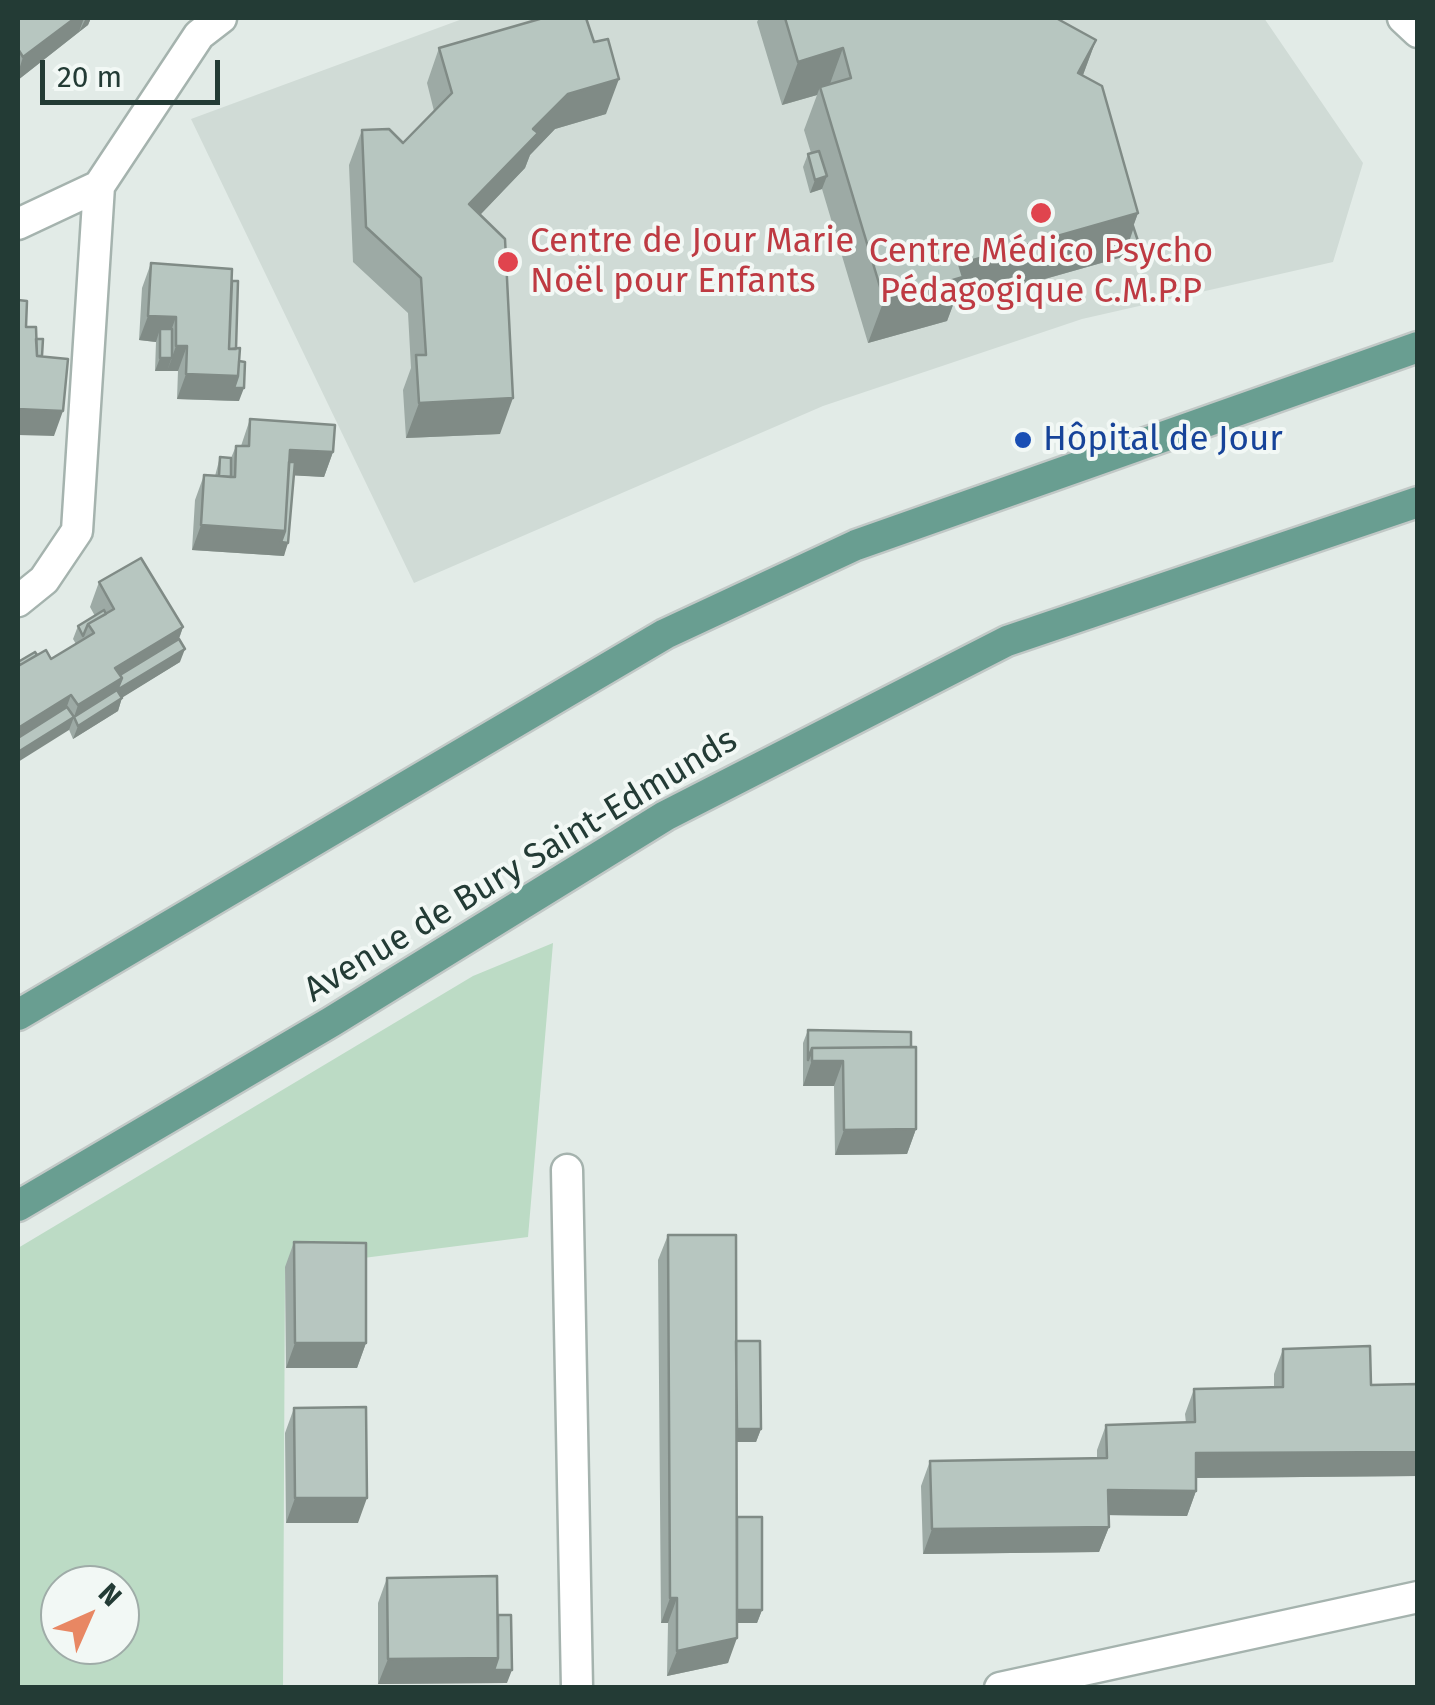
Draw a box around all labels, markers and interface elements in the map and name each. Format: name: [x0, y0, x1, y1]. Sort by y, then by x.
scale bar: [45, 40, 225, 102]
text: 20 m: [57, 59, 122, 95]
marker: Centre Médico Psycho Pédagogique C.M.P.P: [1028, 200, 1054, 226]
place label: Centre de Jour Marie Noël pour Enfants: [530, 221, 854, 303]
place label: Centre Médico Psycho Pédagogique C.M.P.P: [869, 231, 1213, 313]
marker: Centre de Jour Marie Noël pour Enfants: [495, 249, 521, 275]
place label: Hôpital de Jour: [1043, 419, 1283, 461]
marker: Hôpital de Jour: [1012, 429, 1034, 451]
street label: Avenue de Bury Saint-Edmunds: [297, 720, 745, 1012]
north arrow: [40, 1565, 140, 1665]
text: N: [92, 1577, 128, 1613]

